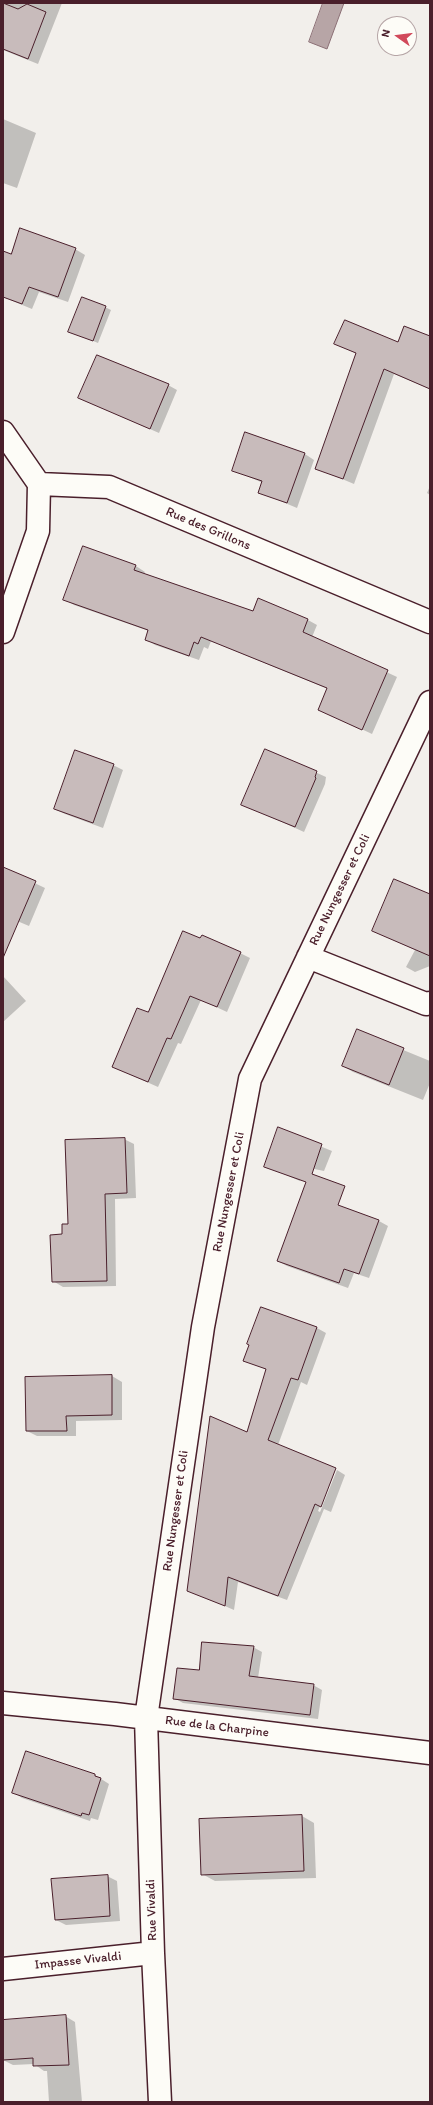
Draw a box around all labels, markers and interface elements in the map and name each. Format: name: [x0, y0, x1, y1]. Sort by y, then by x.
north arrow: [377, 16, 417, 56]
text: N: [379, 28, 393, 38]
street label: Rue des Grillons: [163, 504, 253, 554]
street label: Rue Nungesser et Coli: [306, 832, 374, 948]
street label: Rue Nungesser et Coli: [210, 1131, 248, 1253]
street label: Rue Nungesser et Coli: [160, 1450, 192, 1572]
street label: Rue de la Charpine: [164, 1713, 270, 1741]
street label: Rue Vivaldi: [143, 1879, 161, 1941]
street label: Impasse Vivaldi: [34, 1949, 122, 1973]

